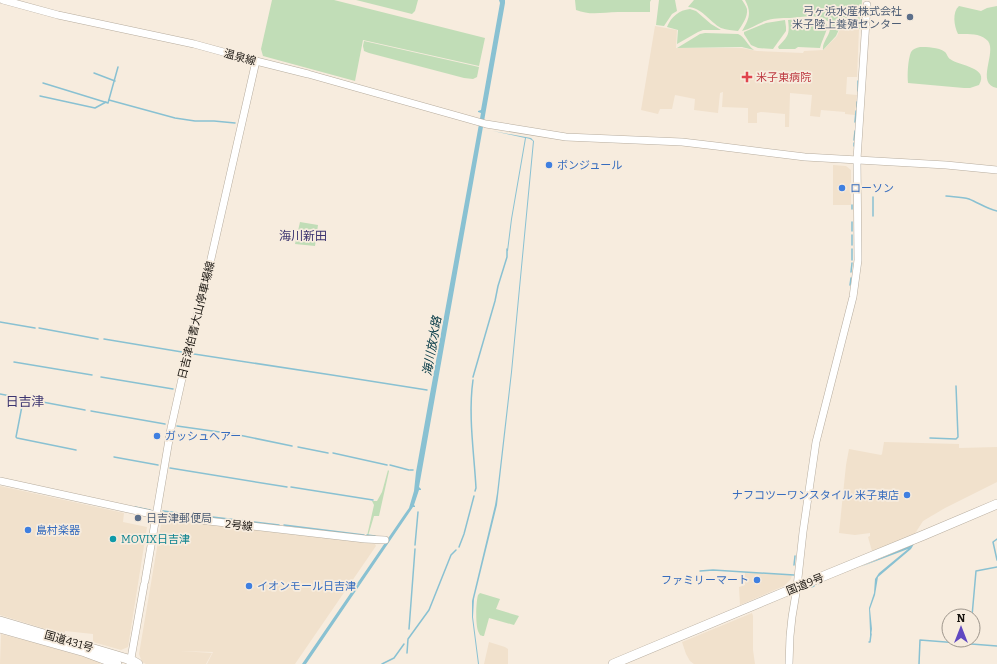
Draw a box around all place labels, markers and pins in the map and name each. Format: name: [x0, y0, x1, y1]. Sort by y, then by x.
place label: 弓ヶ浜水産株式会社 米子陸上養殖センター: [792, 5, 902, 31]
marker: 弓ヶ浜水産株式会社 米子陸上養殖センター: [905, 12, 915, 22]
marker: 米子東病院: [741, 71, 753, 83]
place label: 米子東病院: [756, 71, 811, 84]
place label: ボンジュール: [557, 159, 622, 172]
marker: ボンジュール: [544, 160, 554, 170]
place label: ローソン: [850, 182, 894, 195]
marker: ローソン: [837, 183, 847, 193]
place label: ガッシュヘアー: [165, 430, 241, 443]
marker: ガッシュヘアー: [152, 431, 162, 441]
place label: ナフコツーワンスタイル 米子東店: [732, 489, 899, 502]
marker: ナフコツーワンスタイル 米子東店: [902, 490, 912, 500]
place label: 日吉津郵便局: [146, 512, 212, 525]
marker: 日吉津郵便局: [133, 513, 143, 523]
place label: 島村楽器: [36, 524, 80, 537]
marker: 島村楽器: [23, 525, 33, 535]
place label: MOVIX日吉津: [121, 533, 190, 546]
marker: MOVIX日吉津: [108, 534, 118, 544]
place label: ファミリーマート: [661, 574, 749, 587]
marker: ファミリーマート: [752, 575, 762, 585]
place label: イオンモール日吉津: [257, 580, 356, 593]
marker: イオンモール日吉津: [244, 581, 254, 591]

